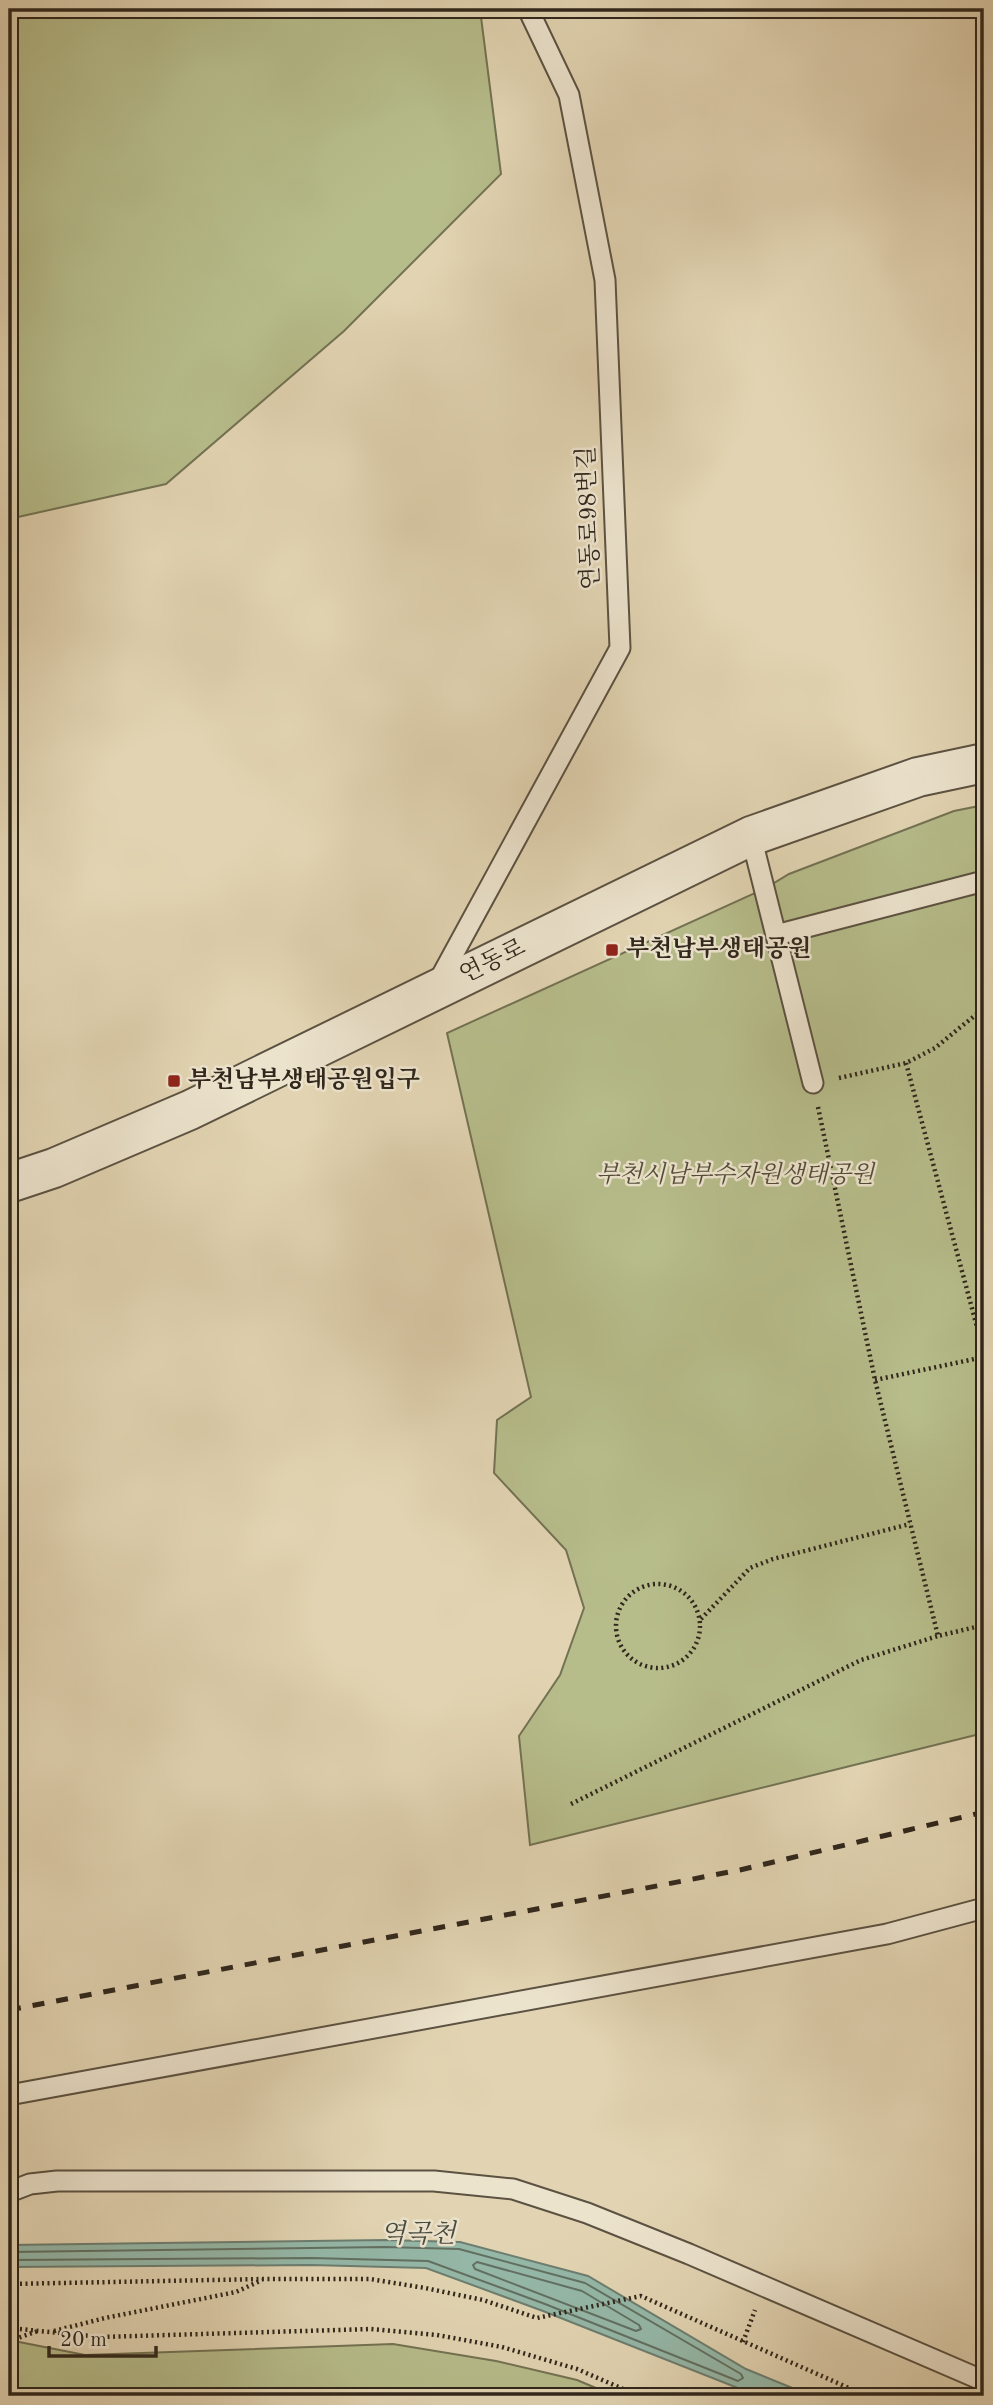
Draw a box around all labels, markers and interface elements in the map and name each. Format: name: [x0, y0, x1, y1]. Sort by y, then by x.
street label: 연동로98번길: [573, 446, 605, 590]
street label: 연동로: [456, 934, 530, 988]
place label: 부천남부생태공원: [626, 935, 811, 962]
marker: 부천남부생태공원: [604, 942, 620, 958]
place label: 부천남부생태공원입구: [188, 1066, 420, 1093]
marker: 부천남부생태공원입구: [166, 1073, 182, 1089]
park label: 부천시남부수자원생태공원: [596, 1161, 876, 1188]
water label: 역곡천: [380, 2219, 458, 2248]
scale bar: [49, 2314, 156, 2358]
text: 20 m: [60, 2330, 107, 2351]

